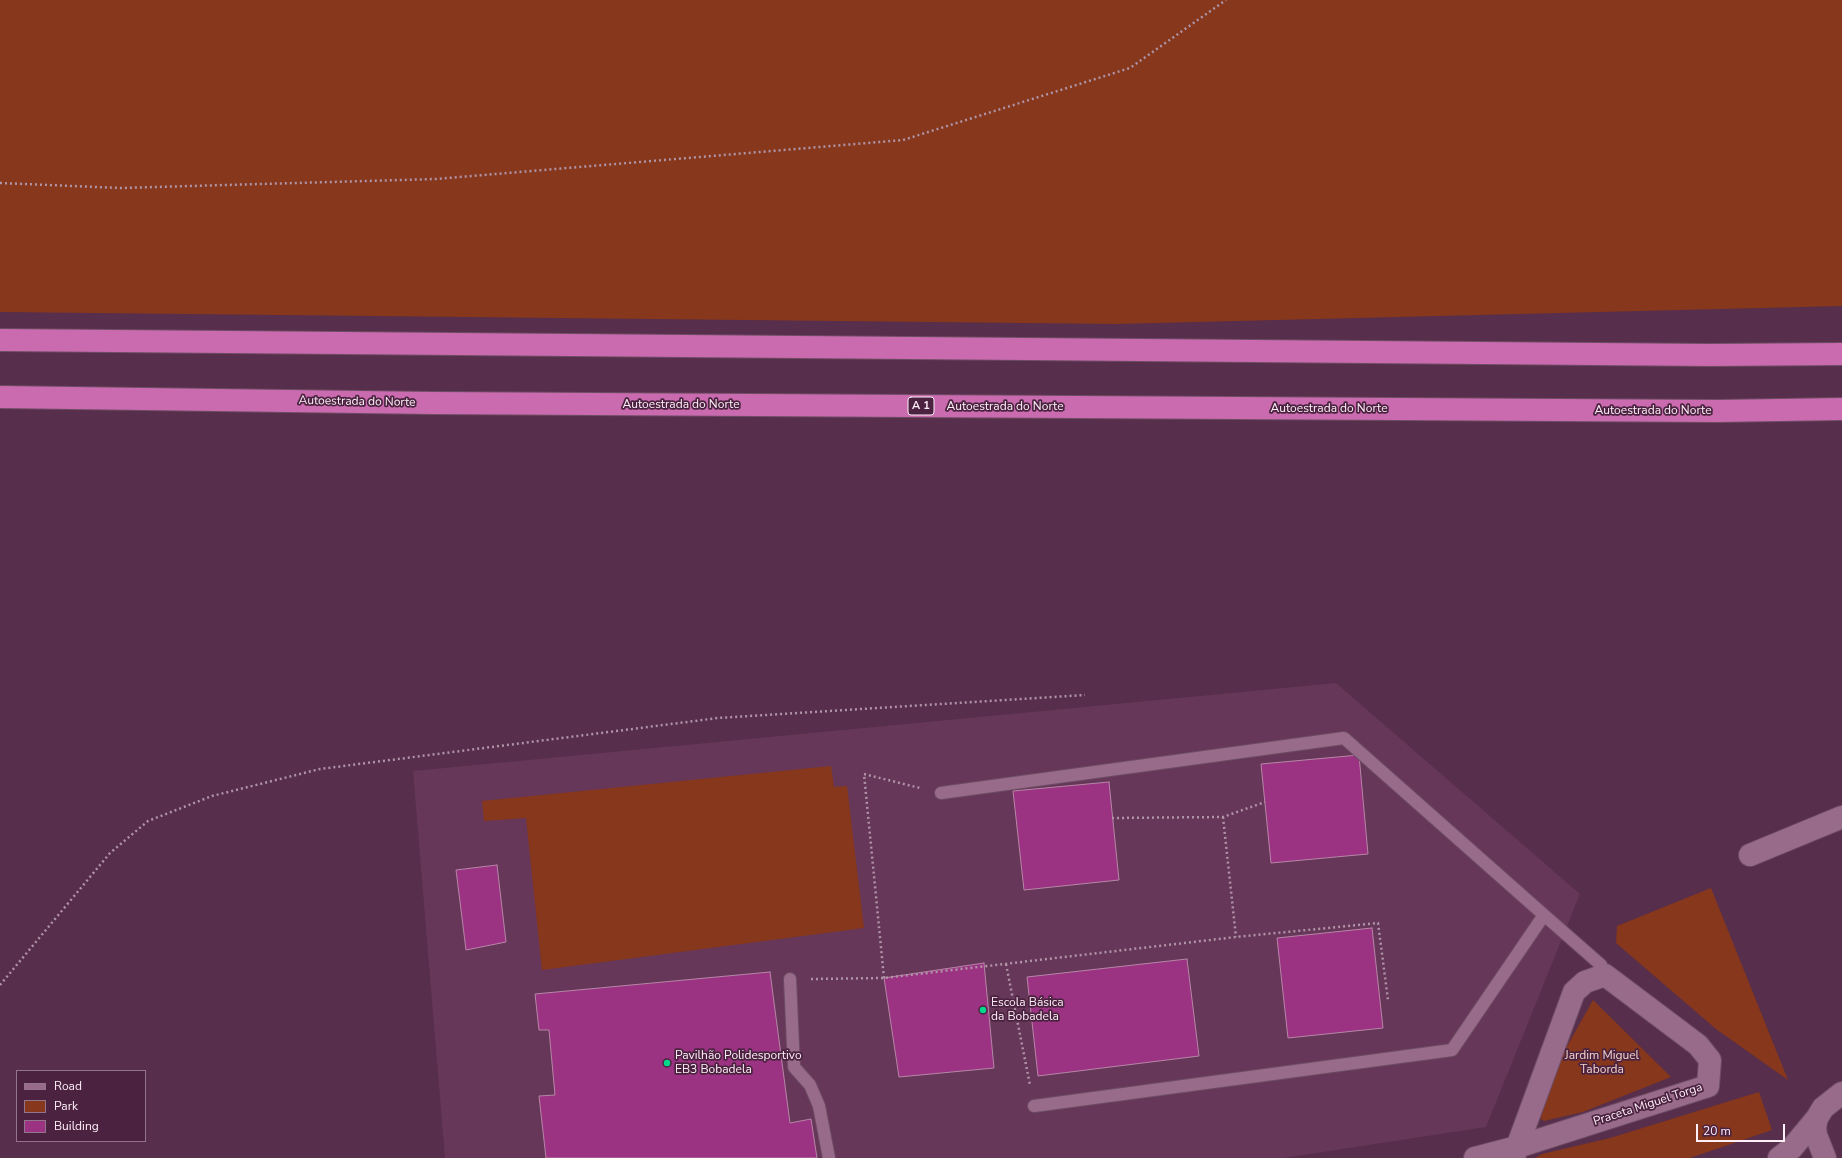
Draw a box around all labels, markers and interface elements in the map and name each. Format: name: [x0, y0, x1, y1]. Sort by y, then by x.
street label: Autoestrada do Norte: [298, 394, 416, 410]
road number: A 1: [908, 397, 934, 415]
street label: Autoestrada do Norte: [622, 398, 740, 412]
street label: Autoestrada do Norte: [946, 400, 1064, 414]
street label: Autoestrada do Norte: [1270, 402, 1388, 416]
street label: Autoestrada do Norte: [1594, 404, 1712, 418]
place label: Escola Básica da Bobadela: [991, 996, 1064, 1024]
marker: Escola Básica da Bobadela: [978, 1005, 988, 1015]
place label: Pavilhão Polidesportivo EB3 Bobadela: [675, 1049, 802, 1077]
park label: Jardim Miguel Taborda: [1565, 1049, 1639, 1077]
marker: Pavilhão Polidesportivo EB3 Bobadela: [662, 1058, 672, 1068]
legend: [16, 1070, 146, 1142]
text: Road: [54, 1078, 82, 1094]
street label: Praceta Miguel Torga: [1592, 1081, 1704, 1129]
text: Park: [54, 1098, 78, 1114]
scale bar: [1698, 1116, 1787, 1142]
text: Building: [54, 1118, 99, 1134]
text: 20 m: [1703, 1123, 1731, 1139]

